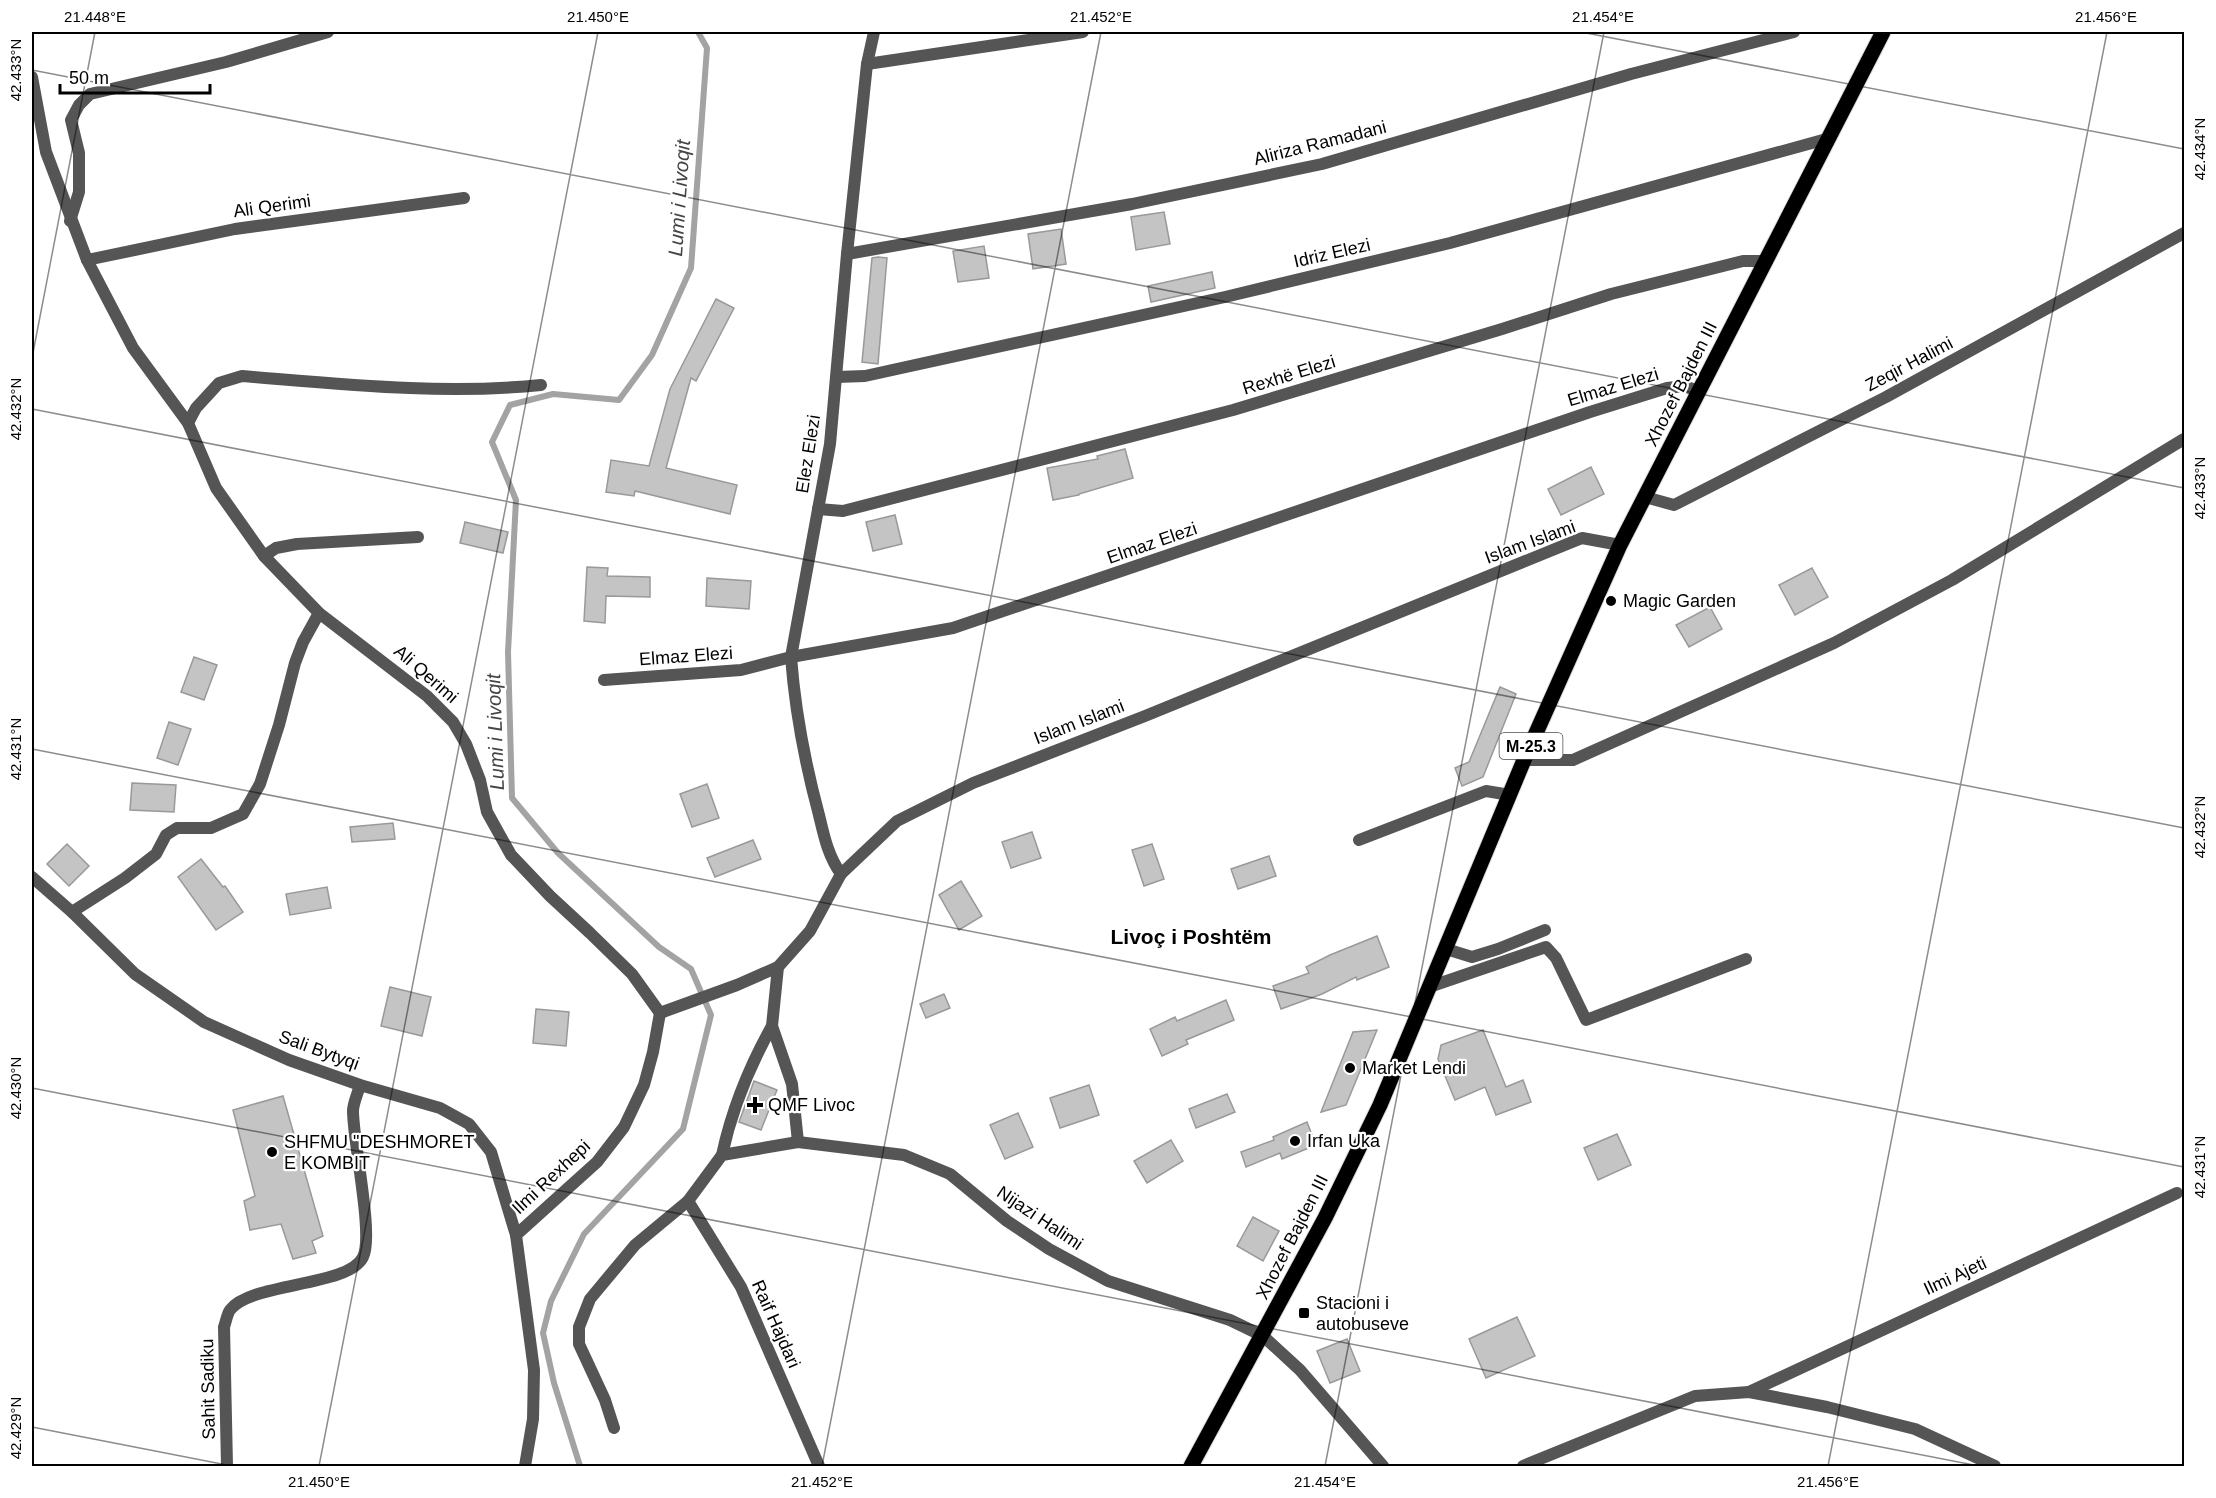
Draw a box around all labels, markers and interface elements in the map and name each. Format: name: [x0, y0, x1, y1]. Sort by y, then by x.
text: 21.448°E: [64, 8, 126, 25]
text: 21.450°E: [567, 8, 629, 25]
text: 21.452°E: [1070, 8, 1132, 25]
text: 21.454°E: [1572, 8, 1634, 25]
text: 21.456°E: [2075, 8, 2137, 25]
text: 42.433°N: [7, 39, 24, 101]
scale bar: [60, 57, 210, 95]
text: 50 m: [69, 68, 109, 88]
street label: Aliriza Ramadani: [1252, 117, 1388, 169]
text: 42.434°N: [2191, 118, 2208, 180]
water label: Lumi i Livoqit: [664, 138, 694, 257]
street label: Ali Qerimi: [232, 191, 312, 221]
street label: Idriz Elezi: [1292, 234, 1372, 272]
street label: Xhozef Bajden III: [1641, 318, 1721, 450]
street label: Zeqir Halimi: [1862, 333, 1956, 395]
street label: Rexhë Elezi: [1240, 351, 1338, 399]
street label: Elmaz Elezi: [1565, 364, 1661, 410]
text: 42.432°N: [7, 378, 24, 440]
street label: Elez Elezi: [792, 413, 824, 495]
text: 42.433°N: [2191, 457, 2208, 519]
street label: Islam Islami: [1482, 516, 1578, 568]
street label: Elmaz Elezi: [1104, 518, 1200, 568]
place label: Magic Garden: [1623, 591, 1736, 611]
marker: Magic Garden: [1604, 594, 1618, 608]
street label: Ali Qerimi: [390, 641, 462, 707]
street label: Elmaz Elezi: [638, 643, 734, 669]
water label: Lumi i Livoqit: [482, 672, 508, 791]
street label: Islam Islami: [1031, 696, 1127, 748]
text: 42.431°N: [7, 718, 24, 780]
road number: M-25.3: [1500, 733, 1562, 759]
text: 42.432°N: [2191, 796, 2208, 858]
district label: Livoç i Poshtëm: [1110, 925, 1272, 948]
street label: Sali Bytyqi: [276, 1026, 362, 1074]
text: 42.430°N: [7, 1057, 24, 1119]
place label: Market Lendi: [1362, 1058, 1466, 1078]
marker: Market Lendi: [1343, 1061, 1357, 1075]
place label: QMF Livoc: [768, 1095, 855, 1115]
marker: QMF Livoc: [746, 1096, 764, 1114]
place label: Irfan Uka: [1307, 1131, 1381, 1151]
place label: SHFMU "DESHMORET E KOMBIT: [284, 1132, 474, 1173]
marker: Irfan Uka: [1288, 1134, 1302, 1148]
street label: Ilmi Rexhepi: [508, 1136, 594, 1218]
text: 42.431°N: [2191, 1136, 2208, 1198]
marker: SHFMU "DESHMORET E KOMBIT: [265, 1145, 279, 1159]
street label: Xhozef Bajden III: [1252, 1171, 1332, 1303]
street label: Nijazi Halimi: [993, 1182, 1087, 1254]
street label: Ilmi Ajeti: [1920, 1253, 1990, 1299]
street label: Raif Hajdari: [748, 1277, 804, 1371]
place label: Stacioni i autobuseve: [1316, 1293, 1409, 1334]
marker: Stacioni i autobuseve: [1297, 1306, 1311, 1320]
street label: Sahit Sadiku: [197, 1338, 219, 1440]
text: 42.429°N: [7, 1397, 24, 1459]
text: 21.450°E: [288, 1473, 350, 1490]
text: 21.452°E: [791, 1473, 853, 1490]
text: 21.454°E: [1294, 1473, 1356, 1490]
text: 21.456°E: [1797, 1473, 1859, 1490]

